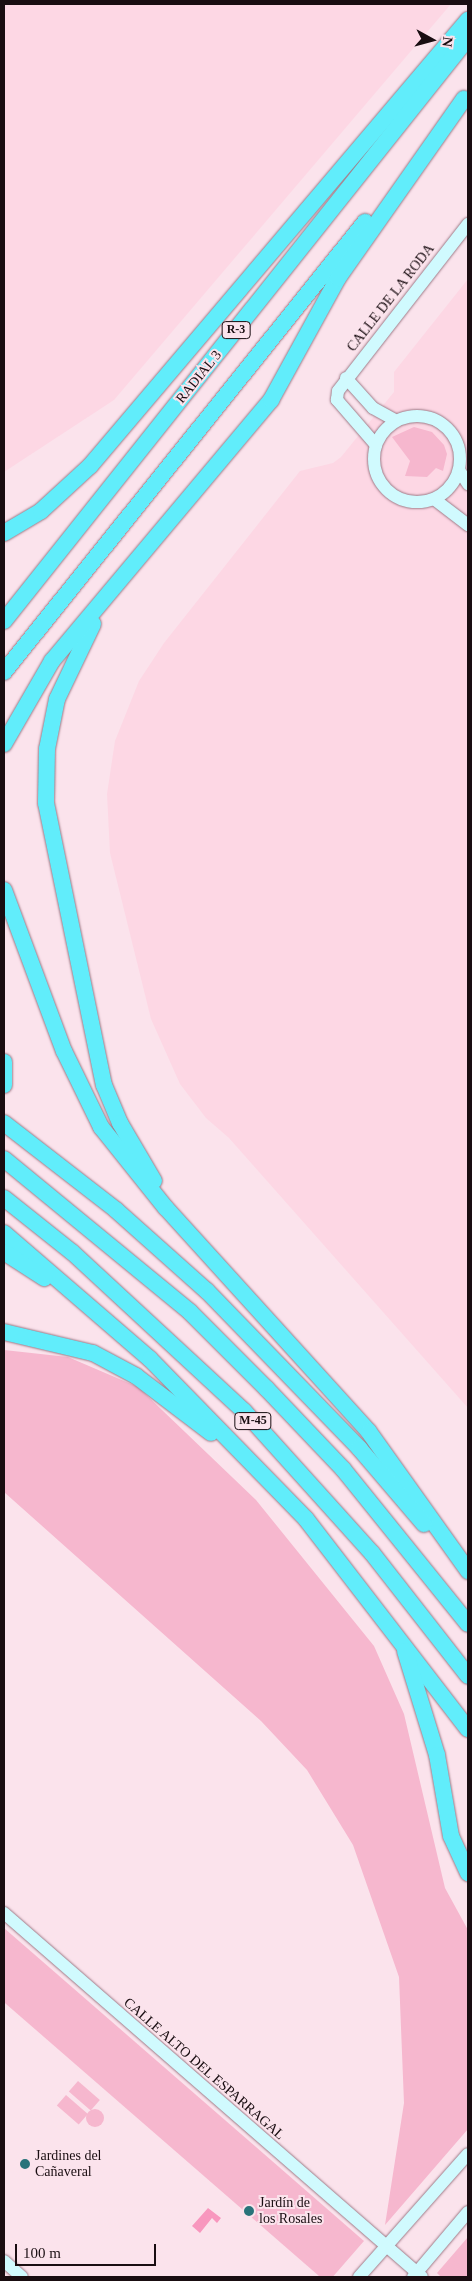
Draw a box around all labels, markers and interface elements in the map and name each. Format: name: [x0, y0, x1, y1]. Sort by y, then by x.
north arrow: [407, 15, 457, 65]
text: N: [439, 36, 455, 48]
street label: CALLE DE LA RODA: [344, 241, 438, 355]
road number: R-3: [221, 320, 251, 340]
street label: RADIAL 3: [173, 347, 225, 407]
road number: M-45: [234, 1412, 272, 1430]
street label: CALLE ALTO DEL ESPARRAGAL: [120, 1994, 288, 2144]
place label: Jardines del Cañaveral: [35, 2148, 101, 2180]
marker: Jardines del Cañaveral: [19, 2158, 31, 2170]
place label: Jardín de los Rosales: [259, 2195, 322, 2228]
marker: Jardín de los Rosales: [243, 2205, 255, 2217]
scale bar: [18, 2234, 159, 2266]
text: 100 m: [23, 2245, 61, 2261]

